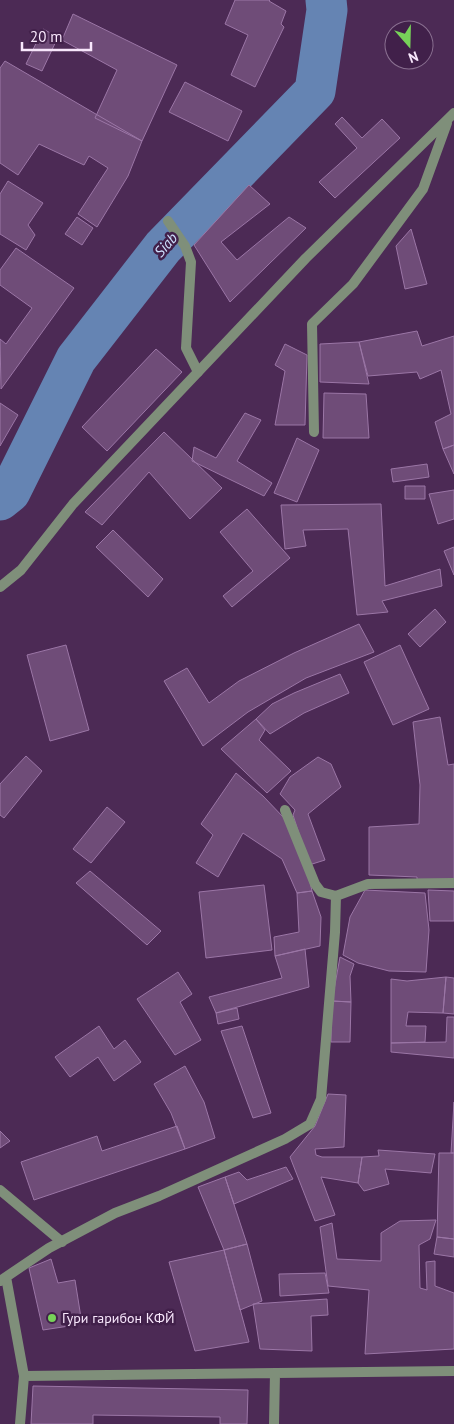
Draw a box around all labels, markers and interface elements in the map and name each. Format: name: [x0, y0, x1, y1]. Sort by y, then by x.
scale bar: [22, 20, 91, 52]
north arrow: [384, 20, 434, 70]
text: 20 m: [30, 27, 63, 46]
text: N: [406, 47, 421, 67]
water label: Siab: [150, 228, 182, 261]
place label: Гури гарибон КФЙ: [62, 1309, 174, 1327]
marker: Гури гарибон КФЙ: [46, 1312, 58, 1324]

